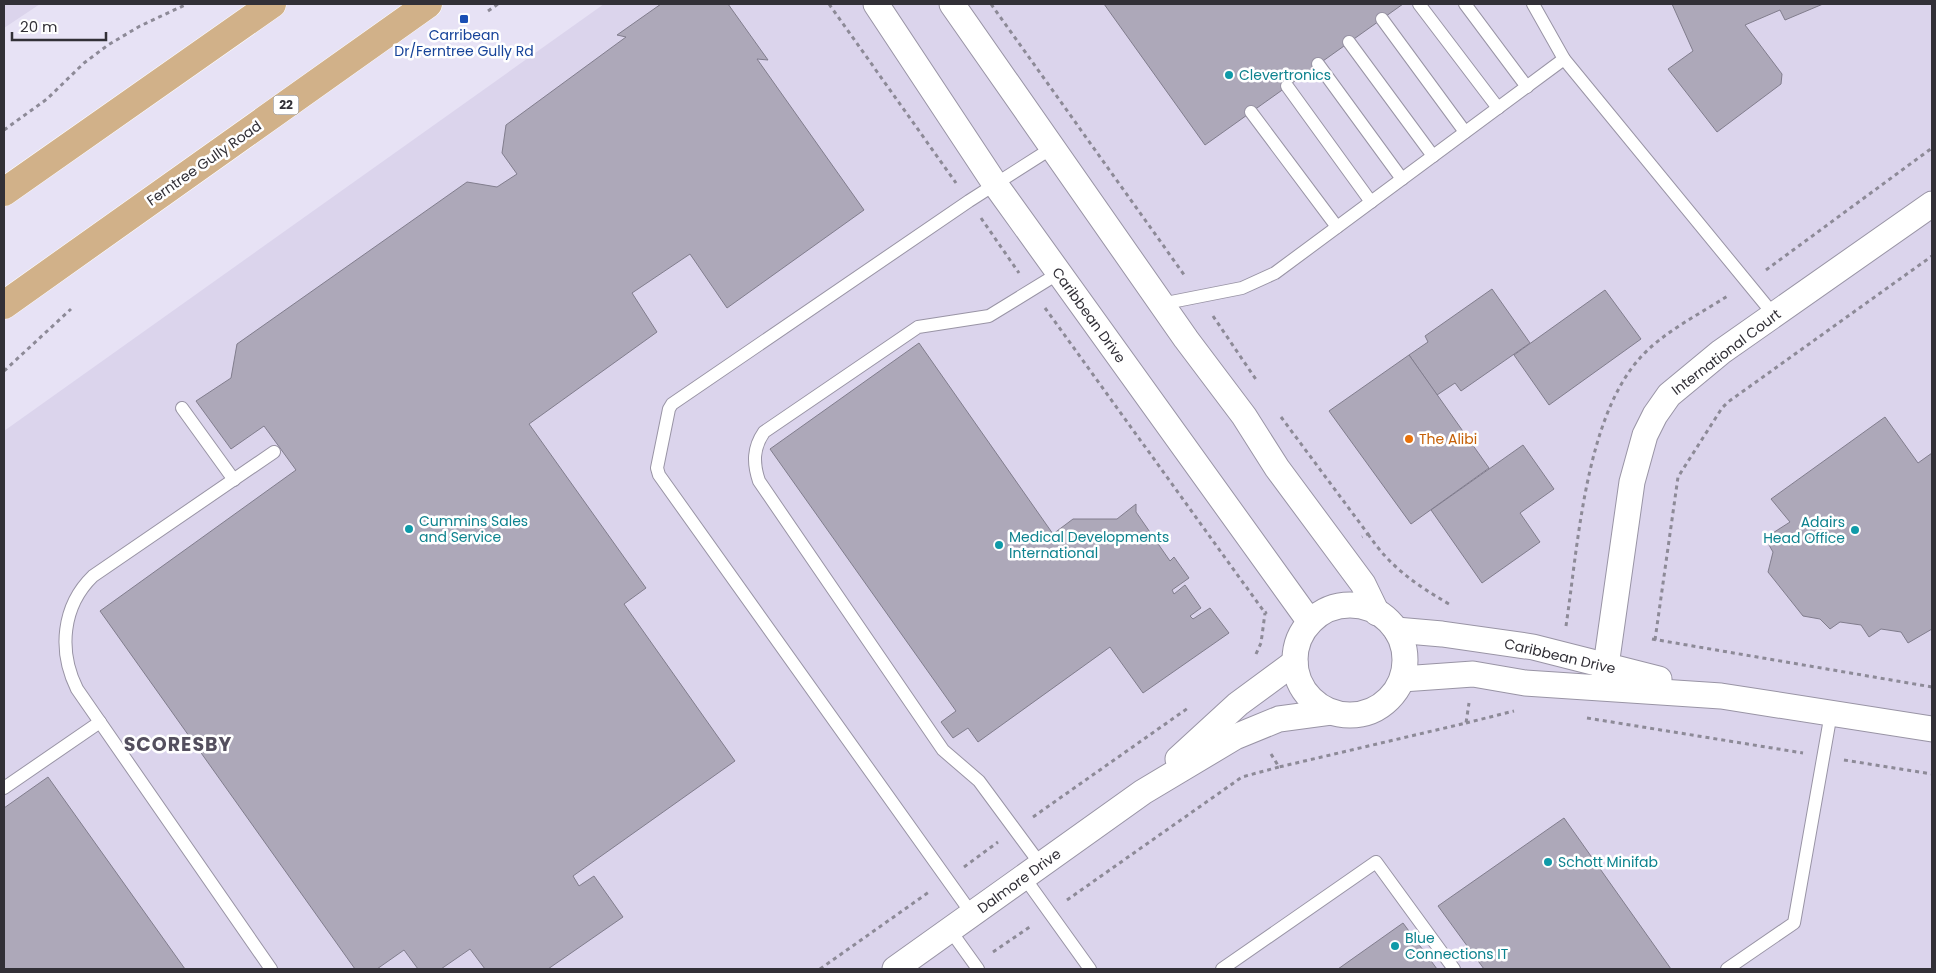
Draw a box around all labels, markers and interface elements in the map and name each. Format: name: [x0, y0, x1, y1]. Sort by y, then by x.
scale bar: [12, 10, 106, 42]
marker: Carribean Dr/Ferntree Gully Rd: [458, 13, 470, 25]
text: 20 m: [20, 16, 58, 37]
place label: Carribean Dr/Ferntree Gully Rd: [394, 25, 534, 61]
place label: Clevertronics: [1239, 65, 1331, 85]
marker: Clevertronics: [1223, 69, 1235, 81]
road number: 22: [274, 96, 298, 114]
street label: Ferntree Gully Road: [143, 116, 265, 210]
street label: Caribbean Drive: [1047, 263, 1131, 367]
street label: International Court: [1667, 304, 1785, 400]
place label: The Alibi: [1419, 429, 1477, 449]
marker: The Alibi: [1403, 433, 1415, 445]
place label: Cummins Sales and Service: [419, 511, 528, 547]
place label: Adairs Head Office: [1763, 512, 1845, 548]
marker: Cummins Sales and Service: [403, 523, 415, 535]
marker: Adairs Head Office: [1849, 524, 1861, 536]
place label: Medical Developments International: [1009, 527, 1169, 563]
marker: Medical Developments International: [993, 539, 1005, 551]
street label: Caribbean Drive: [1502, 633, 1618, 679]
district label: SCORESBY: [124, 731, 232, 758]
street label: Dalmore Drive: [973, 844, 1065, 918]
place label: Schott Minifab: [1558, 852, 1658, 872]
marker: Schott Minifab: [1542, 856, 1554, 868]
place label: Blue Connections IT: [1405, 928, 1509, 964]
marker: Blue Connections IT: [1389, 940, 1401, 952]

